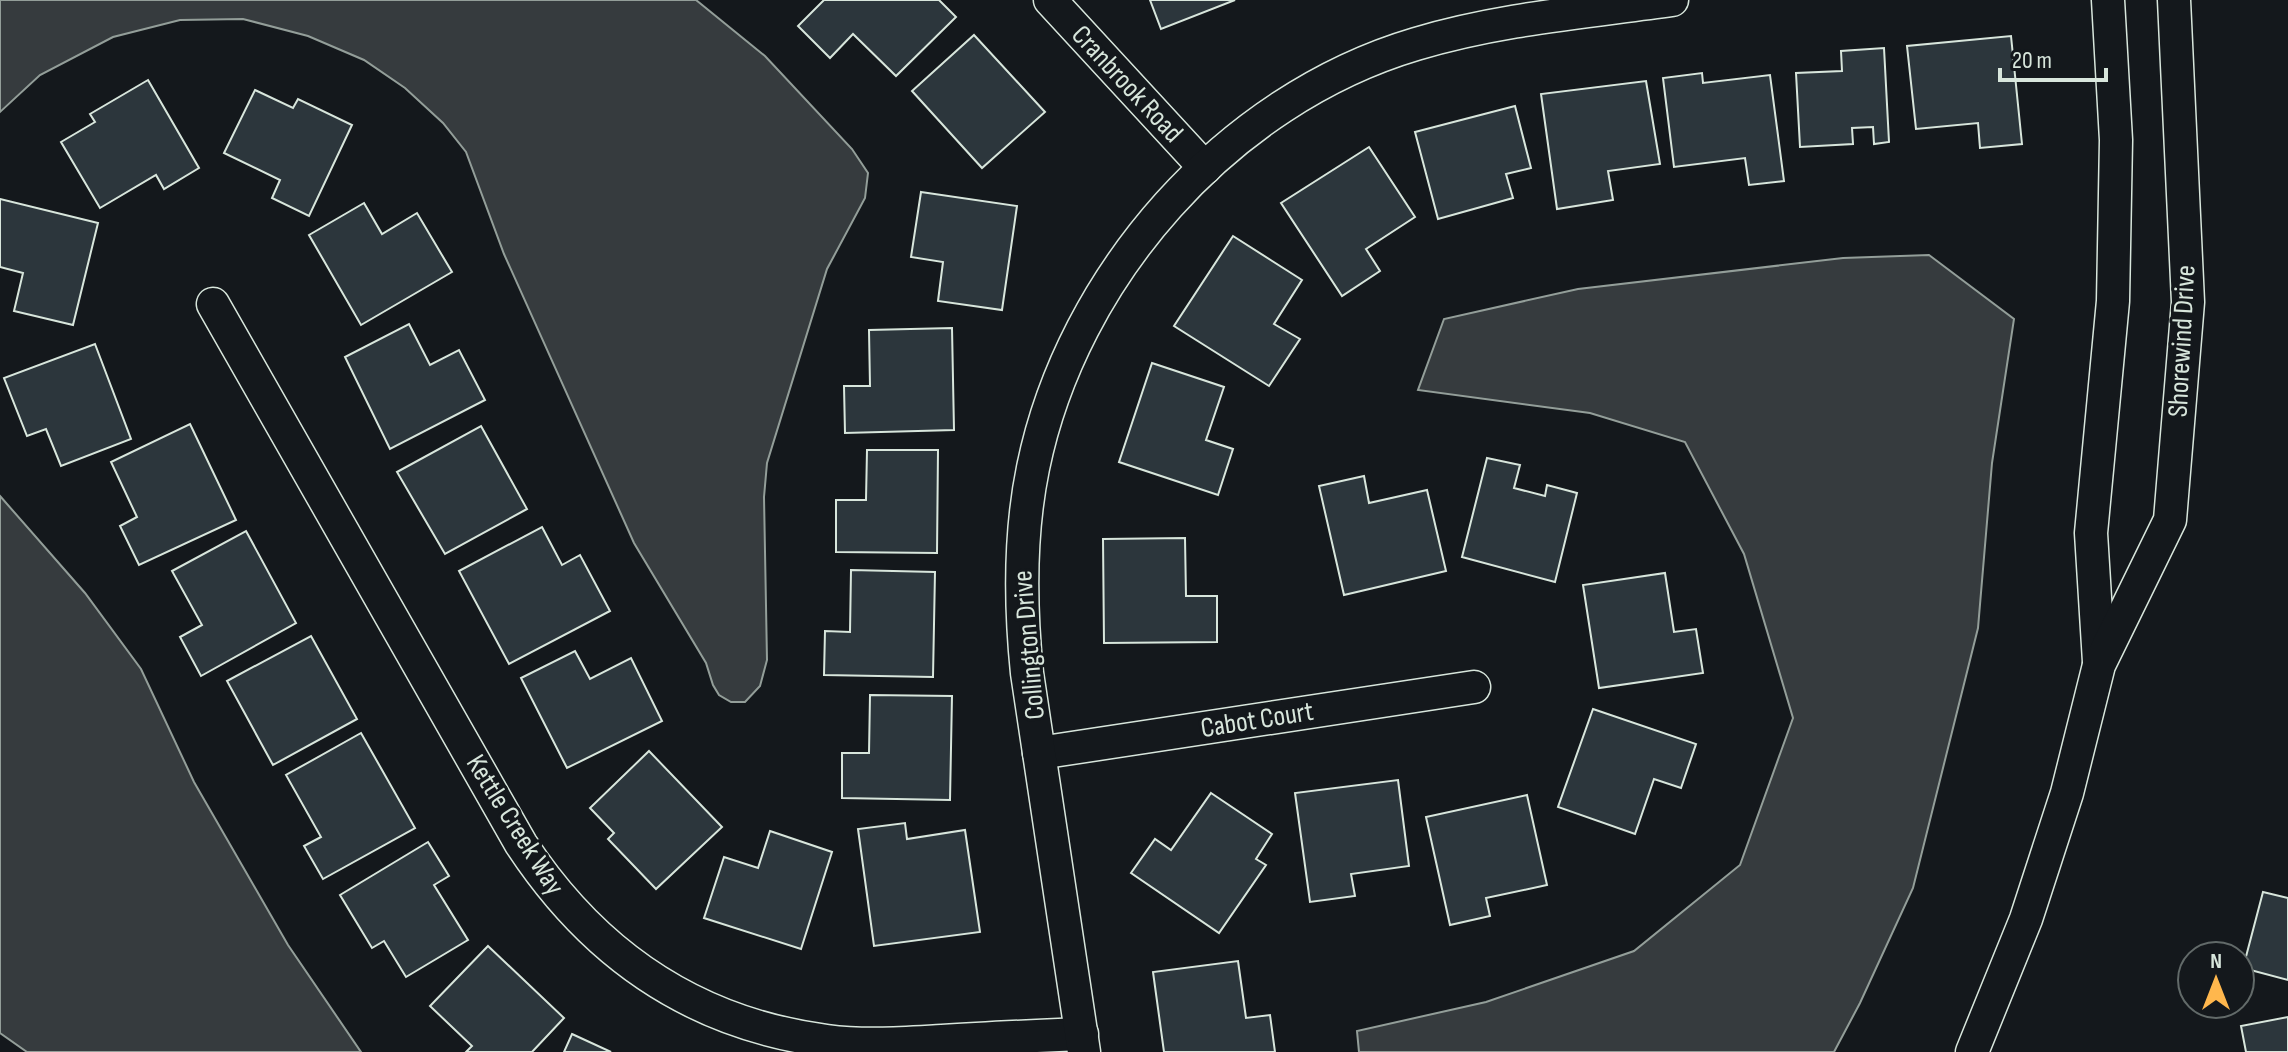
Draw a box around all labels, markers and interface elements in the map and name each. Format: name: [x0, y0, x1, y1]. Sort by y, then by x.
street label: Cranbrook Road: [1064, 19, 1190, 149]
scale bar: [2000, 32, 2106, 82]
text: 20 m: [2012, 46, 2052, 75]
street label: Shorewind Drive: [2162, 264, 2202, 418]
street label: Collington Drive: [1006, 569, 1052, 721]
street label: Cabot Court: [1198, 695, 1316, 745]
street label: Kettle Creek Way: [459, 749, 571, 901]
north arrow: [2176, 940, 2256, 1020]
text: N: [2210, 948, 2222, 975]

